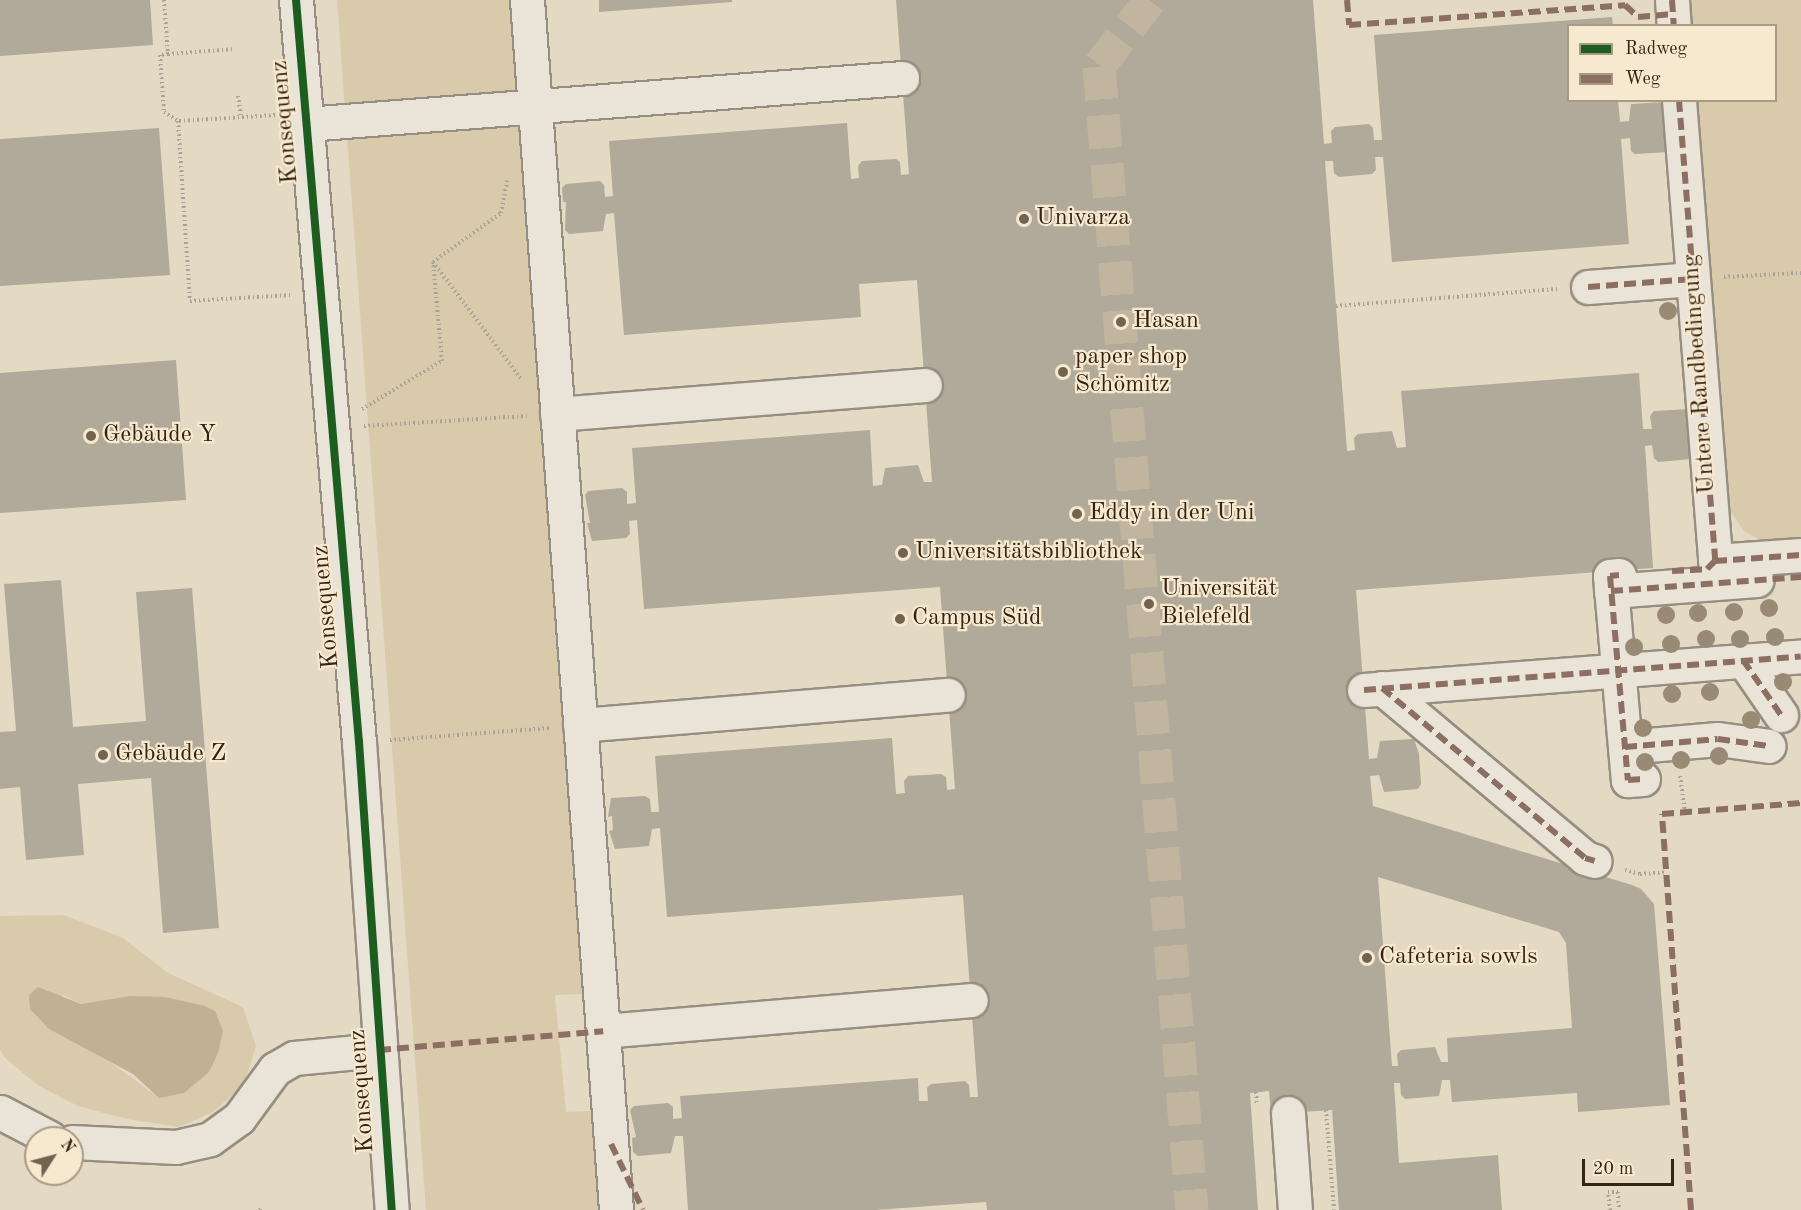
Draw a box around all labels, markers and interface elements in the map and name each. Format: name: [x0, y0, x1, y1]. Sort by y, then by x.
legend: [1567, 24, 1777, 102]
text: Radweg: [1625, 40, 1687, 58]
street label: Konsequenz: [266, 59, 306, 185]
text: Weg: [1625, 70, 1661, 88]
place label: Univarza: [1036, 205, 1130, 233]
marker: Univarza: [1017, 212, 1031, 226]
street label: Untere Randbedingung: [1677, 253, 1723, 495]
place label: Hasan: [1133, 308, 1199, 336]
marker: Hasan: [1114, 315, 1128, 329]
place label: paper shop Schömitz: [1075, 344, 1187, 400]
marker: paper shop Schömitz: [1056, 365, 1070, 379]
place label: Gebäude Y: [103, 422, 216, 450]
marker: Gebäude Y: [84, 429, 98, 443]
place label: Eddy in der Uni: [1089, 500, 1255, 528]
marker: Eddy in der Uni: [1070, 507, 1084, 521]
place label: Universitätsbibliothek: [915, 539, 1142, 567]
street label: Konsequenz: [307, 544, 347, 670]
marker: Universitätsbibliothek: [896, 546, 910, 560]
place label: Universität Bielefeld: [1161, 576, 1277, 632]
marker: Universität Bielefeld: [1142, 597, 1156, 611]
place label: Campus Süd: [912, 605, 1042, 633]
marker: Campus Süd: [893, 612, 907, 626]
place label: Gebäude Z: [115, 741, 226, 769]
marker: Gebäude Z: [96, 748, 110, 762]
place label: Cafeteria sowls: [1379, 944, 1538, 972]
marker: Cafeteria sowls: [1360, 951, 1374, 965]
street label: Konsequenz: [344, 1028, 382, 1154]
north arrow: [24, 1126, 84, 1186]
text: N: [57, 1137, 77, 1156]
scale bar: [1585, 1147, 1676, 1185]
text: 20 m: [1593, 1160, 1633, 1178]

